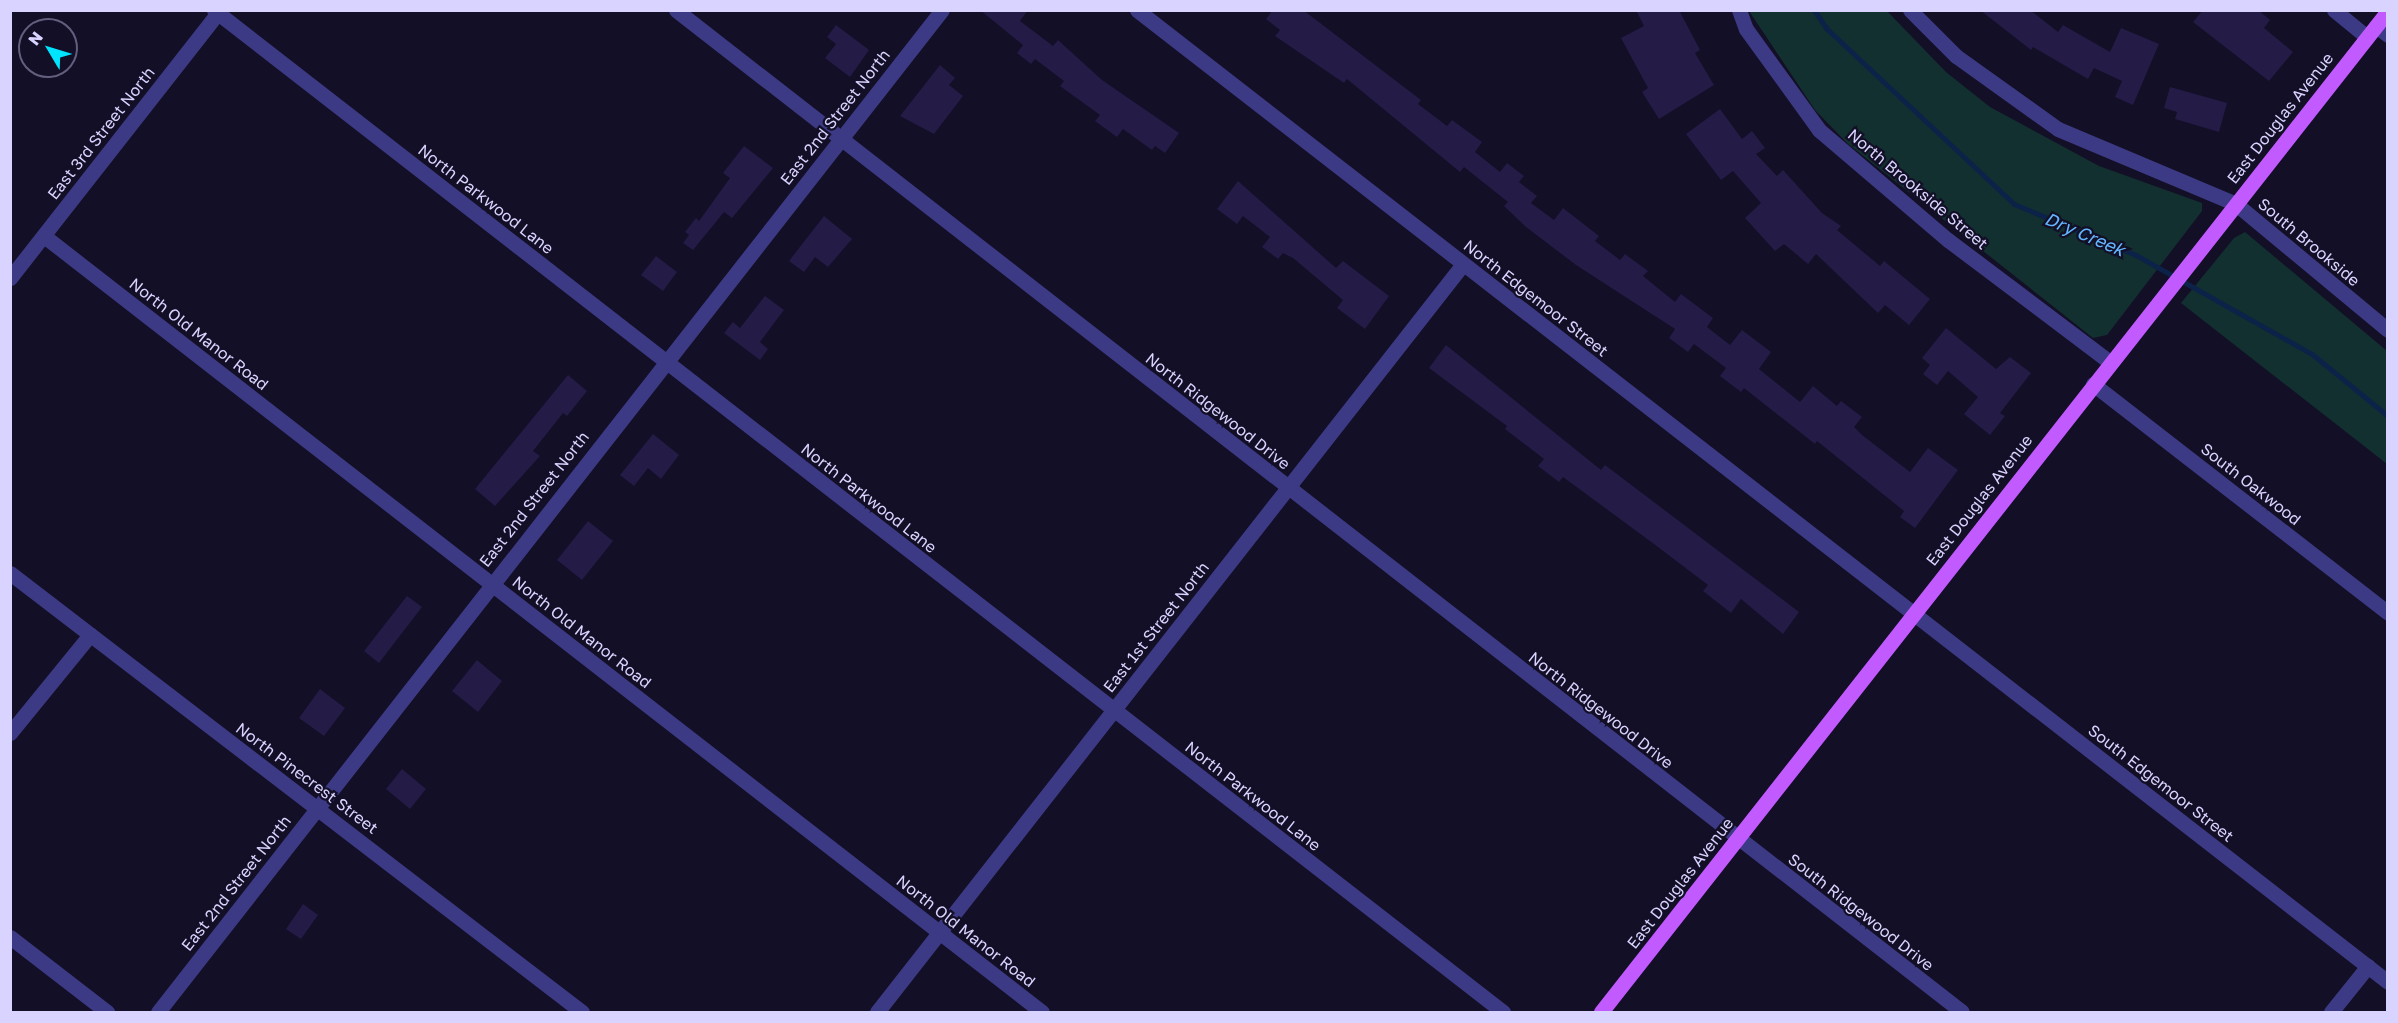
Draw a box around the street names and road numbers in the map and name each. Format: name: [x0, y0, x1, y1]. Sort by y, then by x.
street label: East 2nd Street North: [776, 46, 894, 188]
street label: East Douglas Avenue: [2223, 49, 2337, 187]
street label: East 3rd Street North: [43, 63, 159, 203]
street label: North Brookside Street: [1844, 125, 1992, 253]
street label: North Parkwood Lane: [414, 140, 558, 258]
street label: South Brookside: [2254, 194, 2364, 290]
street label: North Edgemoor Street: [1460, 236, 1612, 360]
street label: North Old Manor Road: [126, 274, 272, 394]
street label: North Ridgewood Drive: [1142, 349, 1294, 473]
street label: East 2nd Street North: [475, 428, 593, 570]
street label: East Douglas Avenue: [1922, 431, 2036, 569]
street label: North Parkwood Lane: [797, 439, 941, 557]
street label: South Oakwood: [2197, 439, 2305, 529]
street label: East 1st Street North: [1099, 558, 1213, 696]
street label: North Old Manor Road: [509, 572, 655, 692]
street label: North Ridgewood Drive: [1525, 648, 1677, 772]
street label: North Pinecrest Street: [232, 718, 382, 838]
street label: South Edgemoor Street: [2084, 720, 2238, 846]
street label: North Parkwood Lane: [1181, 737, 1325, 855]
street label: East 2nd Street North: [177, 812, 295, 954]
street label: East Douglas Avenue: [1623, 814, 1737, 952]
street label: South Ridgewood Drive: [1784, 849, 1938, 975]
street label: North Old Manor Road: [893, 871, 1039, 991]

